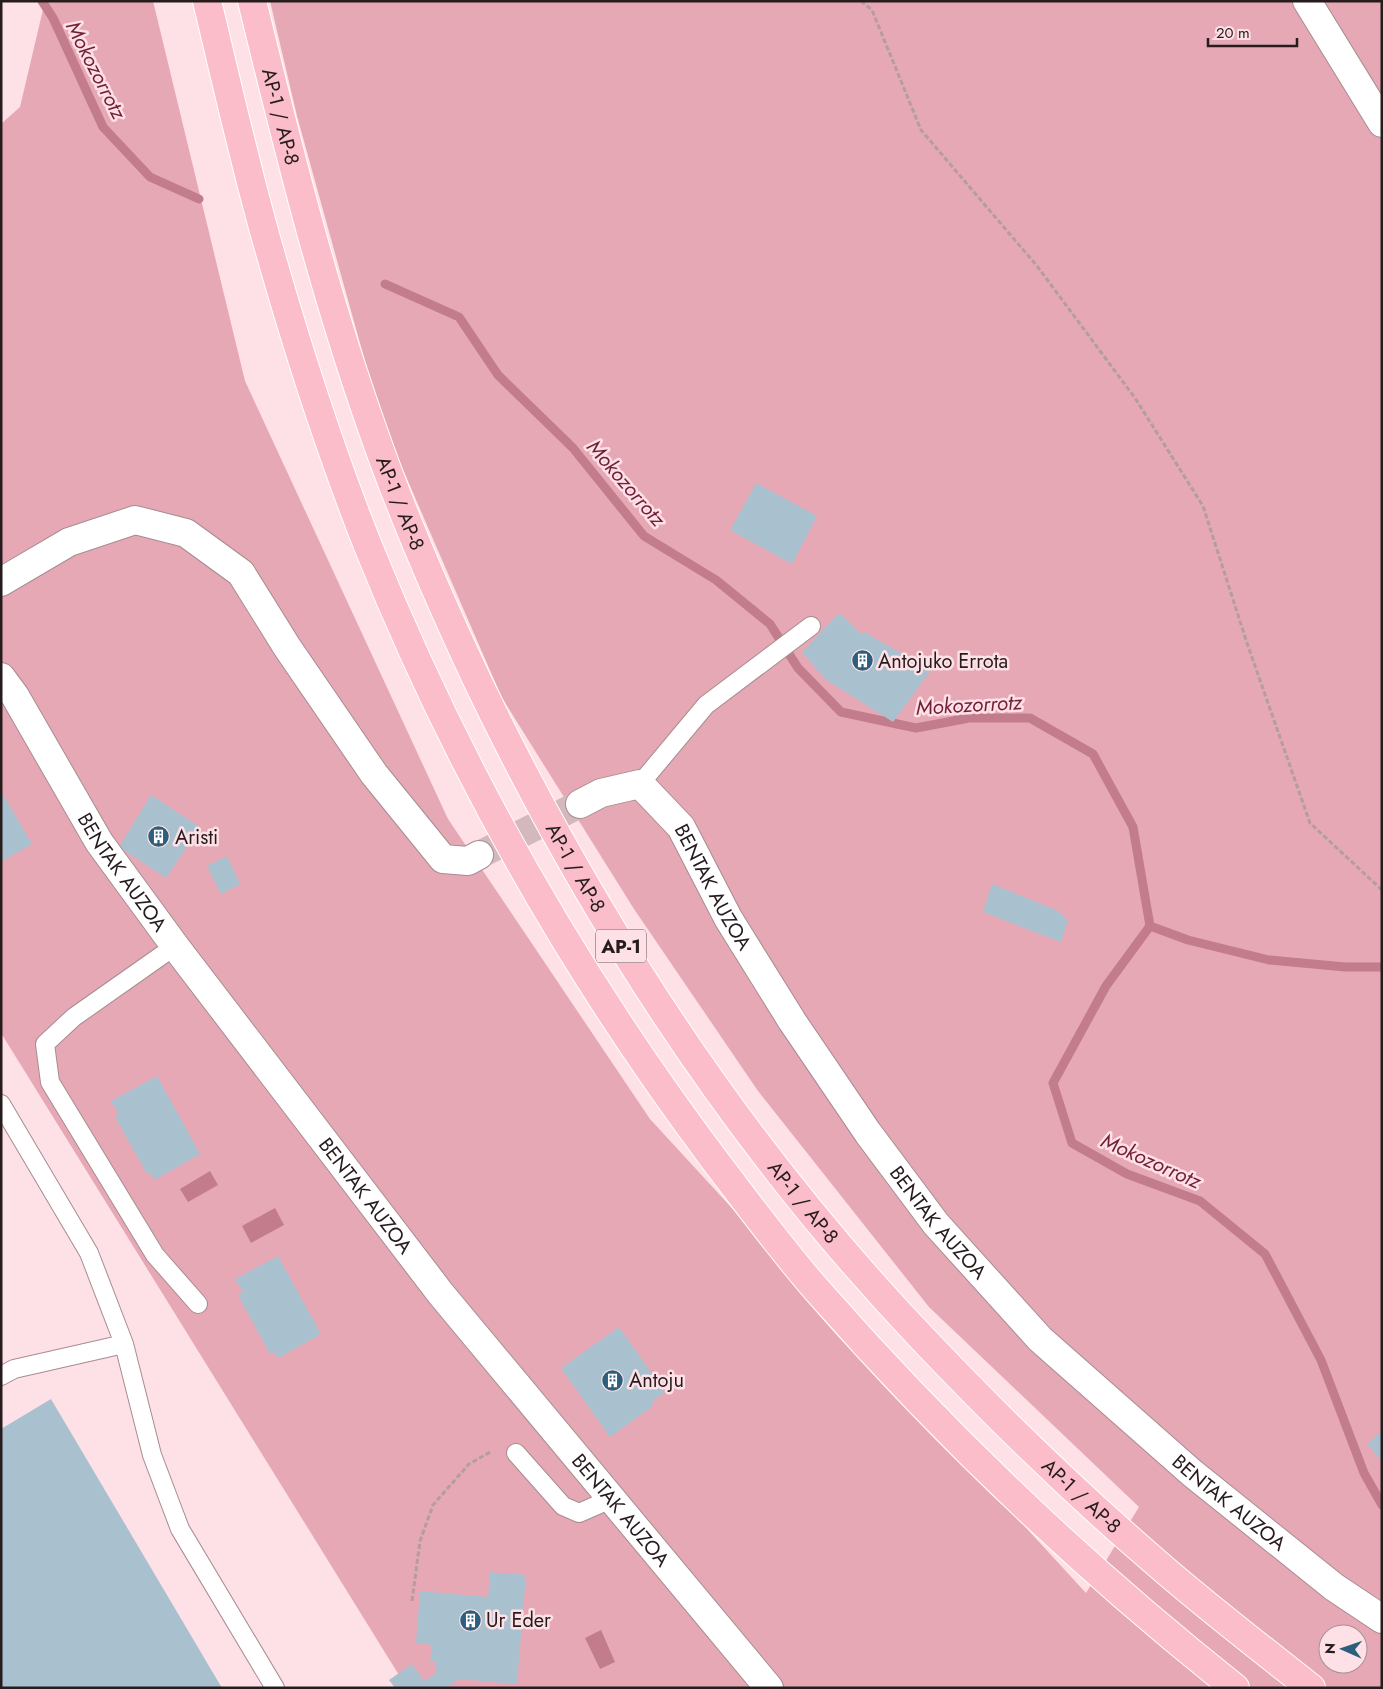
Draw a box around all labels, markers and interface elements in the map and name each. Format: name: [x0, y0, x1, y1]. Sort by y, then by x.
scale bar: [1208, 15, 1297, 47]
water label: Mokozorrotz: [58, 16, 134, 126]
text: 20 m: [1216, 22, 1250, 44]
street label: AP-1 / AP-8: [254, 65, 306, 168]
water label: Mokozorrotz: [580, 433, 673, 534]
street label: AP-1 / AP-8: [368, 452, 431, 555]
place label: Antojuko Errota: [878, 647, 1008, 676]
building icon: Antojuko Errota: [850, 649, 874, 673]
water label: Mokozorrotz: [915, 687, 1025, 723]
street label: BENTAK AUZOA: [70, 807, 174, 938]
street label: AP-1 / AP-8: [538, 818, 612, 918]
street label: BENTAK AUZOA: [667, 819, 759, 956]
place label: Aristi: [175, 823, 218, 852]
building icon: Aristi: [147, 825, 171, 849]
road number: AP-1: [596, 929, 646, 962]
water label: Mokozorrotz: [1096, 1126, 1207, 1197]
street label: BENTAK AUZOA: [311, 1132, 420, 1261]
street label: AP-1 / AP-8: [761, 1155, 845, 1250]
street label: BENTAK AUZOA: [882, 1160, 994, 1287]
place label: Antoju: [629, 1366, 684, 1395]
building icon: Antoju: [601, 1368, 625, 1392]
street label: BENTAK AUZOA: [565, 1447, 677, 1574]
street label: BENTAK AUZOA: [1165, 1448, 1293, 1559]
street label: AP-1 / AP-8: [1035, 1452, 1127, 1540]
place label: Ur Eder: [486, 1606, 551, 1635]
building icon: Ur Eder: [458, 1608, 482, 1632]
north arrow: [1318, 1624, 1368, 1674]
text: N: [1320, 1643, 1340, 1654]

